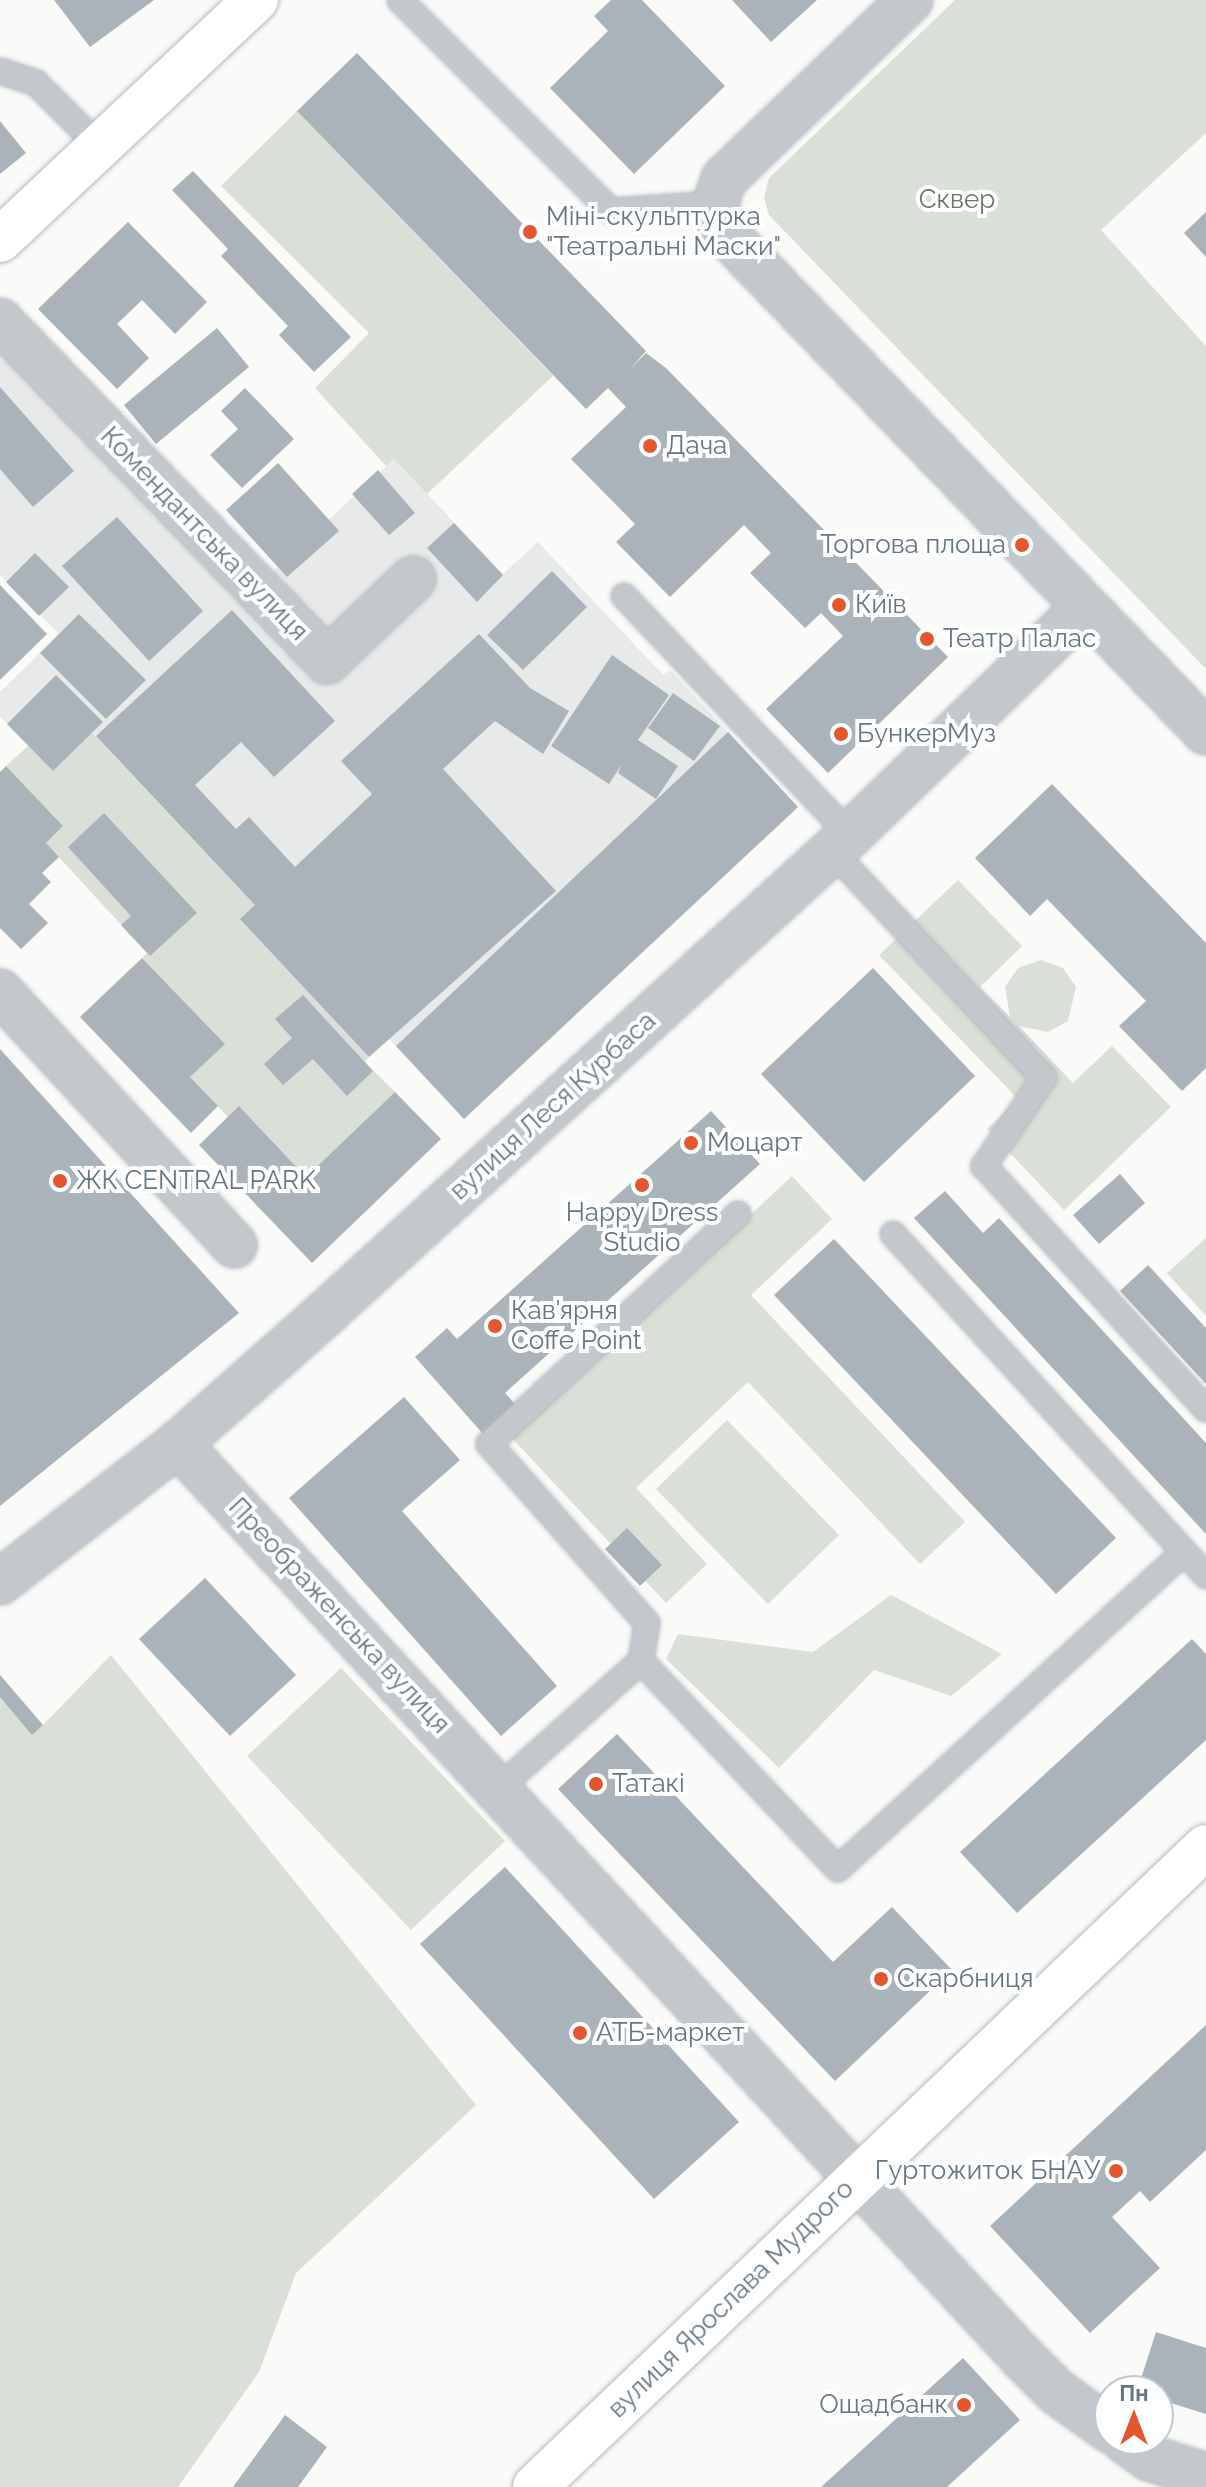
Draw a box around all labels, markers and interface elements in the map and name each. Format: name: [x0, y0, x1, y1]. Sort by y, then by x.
park label: Сквер: [919, 184, 995, 216]
place label: Міні-скульптурка "Театральні Маски": [546, 201, 781, 262]
marker: Міні-скульптурка "Театральні Маски": [521, 223, 539, 241]
street label: Комендантська вулиця: [94, 421, 314, 647]
place label: Дача: [666, 430, 727, 462]
marker: Дача: [641, 437, 659, 455]
place label: Торгова площа: [820, 529, 1006, 561]
marker: Торгова площа: [1013, 536, 1031, 554]
place label: Київ: [855, 589, 907, 621]
marker: Київ: [830, 596, 848, 614]
place label: Театр Палас: [943, 623, 1096, 655]
marker: Театр Палас: [918, 630, 936, 648]
place label: БункерМуз: [857, 718, 996, 750]
marker: БункерМуз: [832, 725, 850, 743]
street label: вулиця Леся Курбаса: [444, 1005, 662, 1207]
place label: Моцарт: [707, 1127, 803, 1159]
marker: Моцарт: [682, 1134, 700, 1152]
place label: ЖК CENTRAL PARK: [76, 1165, 317, 1197]
marker: ЖК CENTRAL PARK: [51, 1172, 69, 1190]
marker: Happy Dress Studio: [633, 1176, 651, 1194]
place label: Happy Dress Studio: [565, 1197, 719, 1258]
place label: Кав'ярня Coffe Point: [511, 1295, 641, 1356]
marker: Кав'ярня Coffe Point: [486, 1317, 504, 1335]
street label: Преображенська вулиця: [222, 1492, 456, 1740]
place label: Татакі: [612, 1768, 685, 1800]
marker: Татакі: [587, 1775, 605, 1793]
place label: Скарбниця: [897, 1963, 1033, 1995]
marker: Скарбниця: [872, 1970, 890, 1988]
place label: АТБ-маркет: [596, 2017, 745, 2049]
marker: АТБ-маркет: [571, 2024, 589, 2042]
place label: Гуртожиток БНАУ: [875, 2155, 1100, 2187]
marker: Гуртожиток БНАУ: [1107, 2162, 1125, 2180]
street label: вулиця Ярослава Мудрого: [602, 2174, 860, 2424]
north arrow: [1094, 2375, 1174, 2455]
text: Пн: [1119, 2380, 1149, 2406]
place label: Ощадбанк: [819, 2389, 948, 2421]
marker: Ощадбанк: [955, 2396, 973, 2414]

